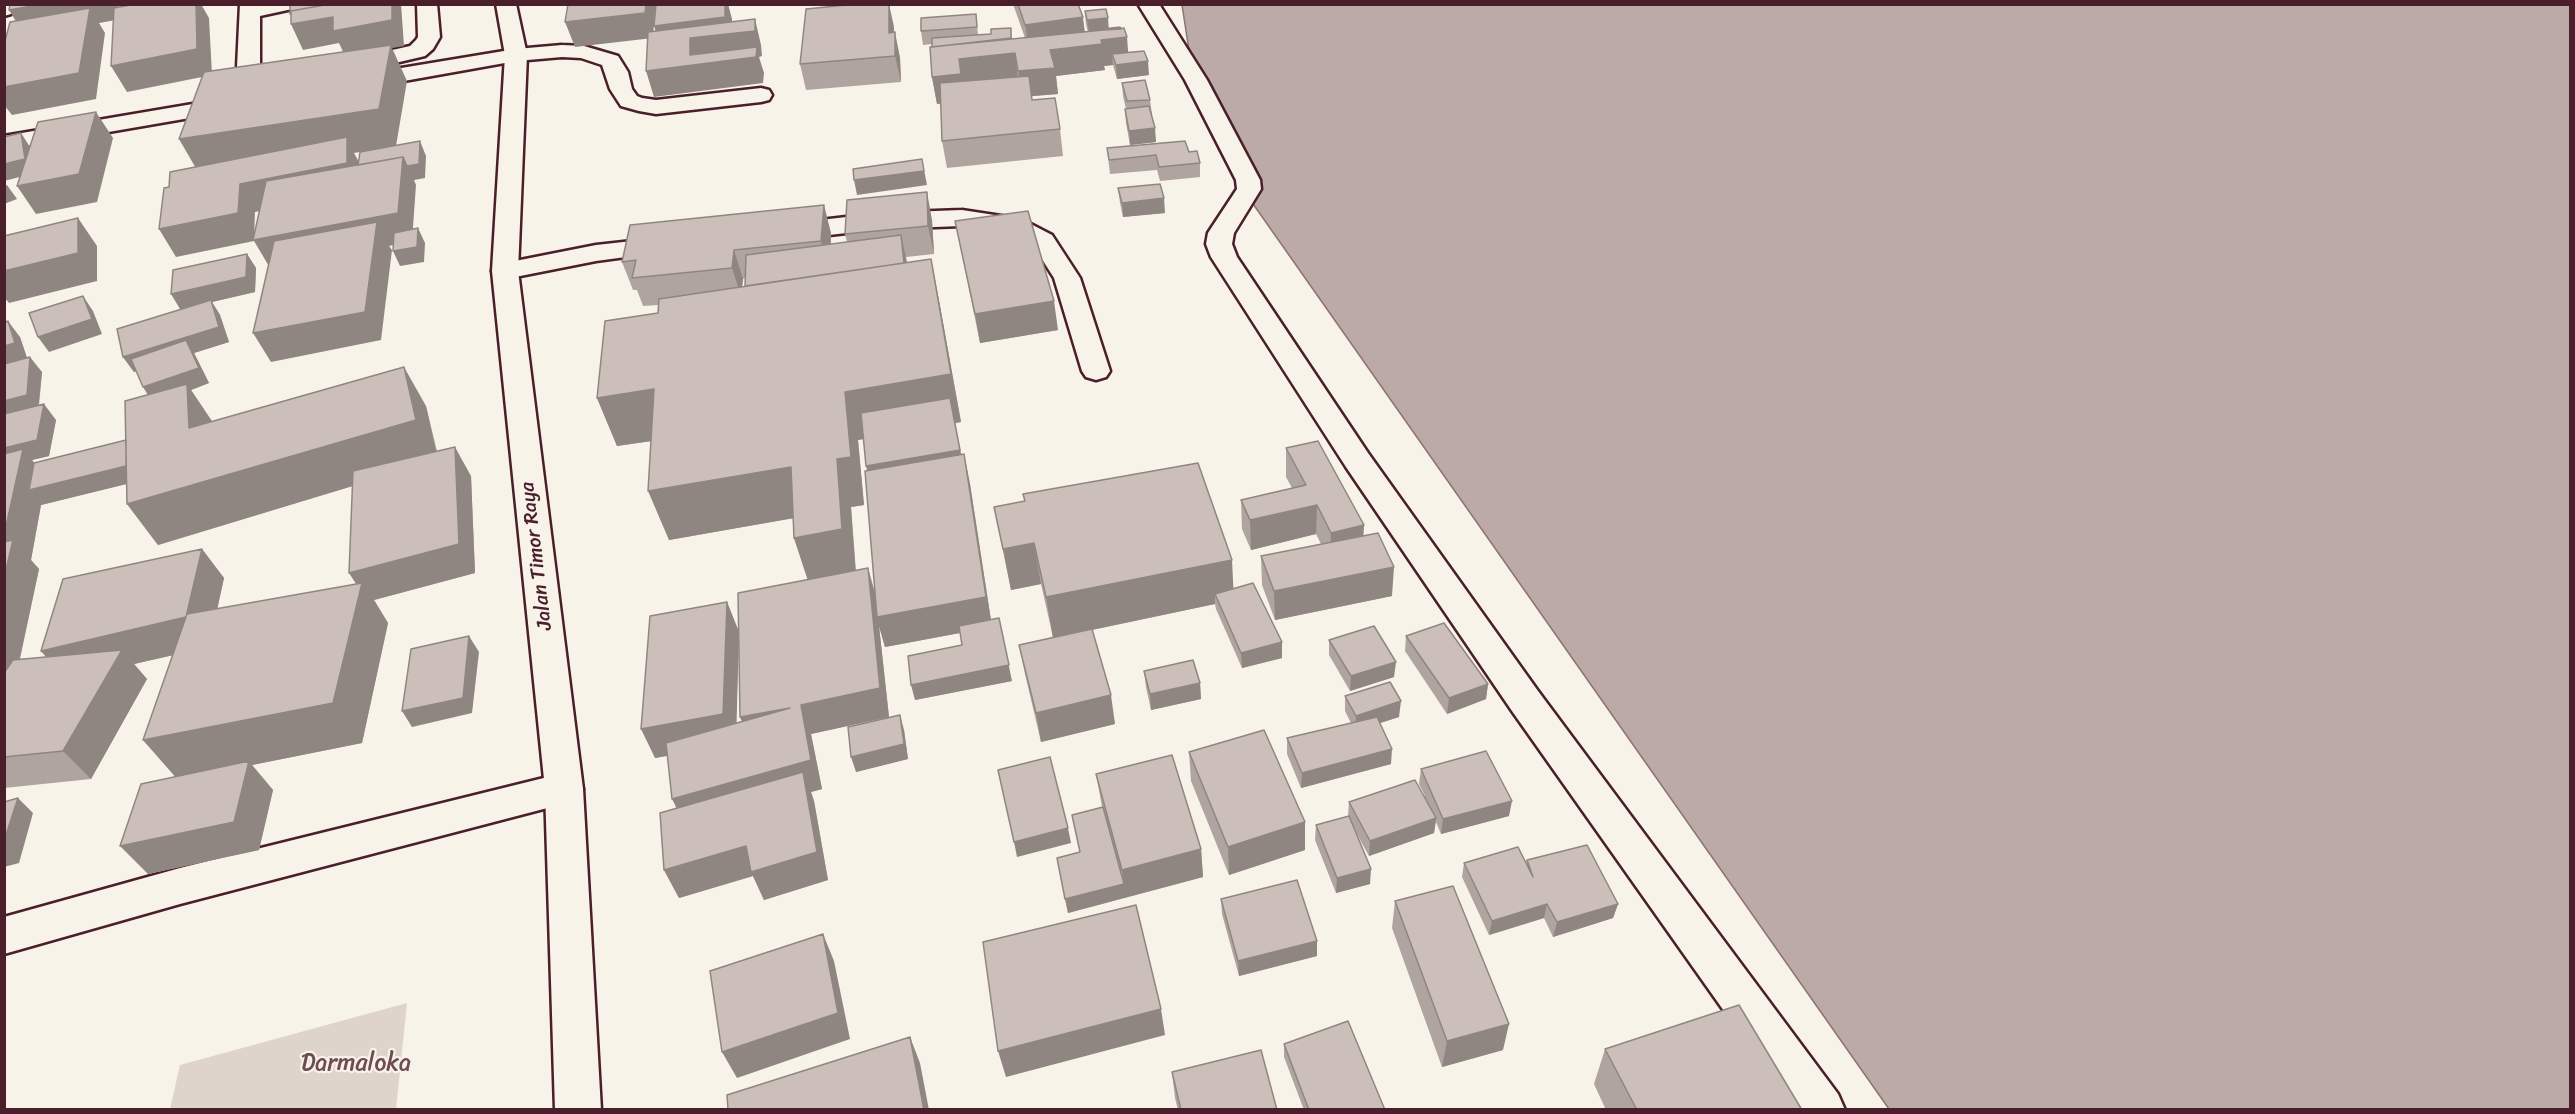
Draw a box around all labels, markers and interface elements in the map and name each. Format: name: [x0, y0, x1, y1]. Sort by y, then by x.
street label: Jalan Timor Raya: [516, 480, 558, 632]
park label: Darmaloka: [301, 1050, 411, 1078]

